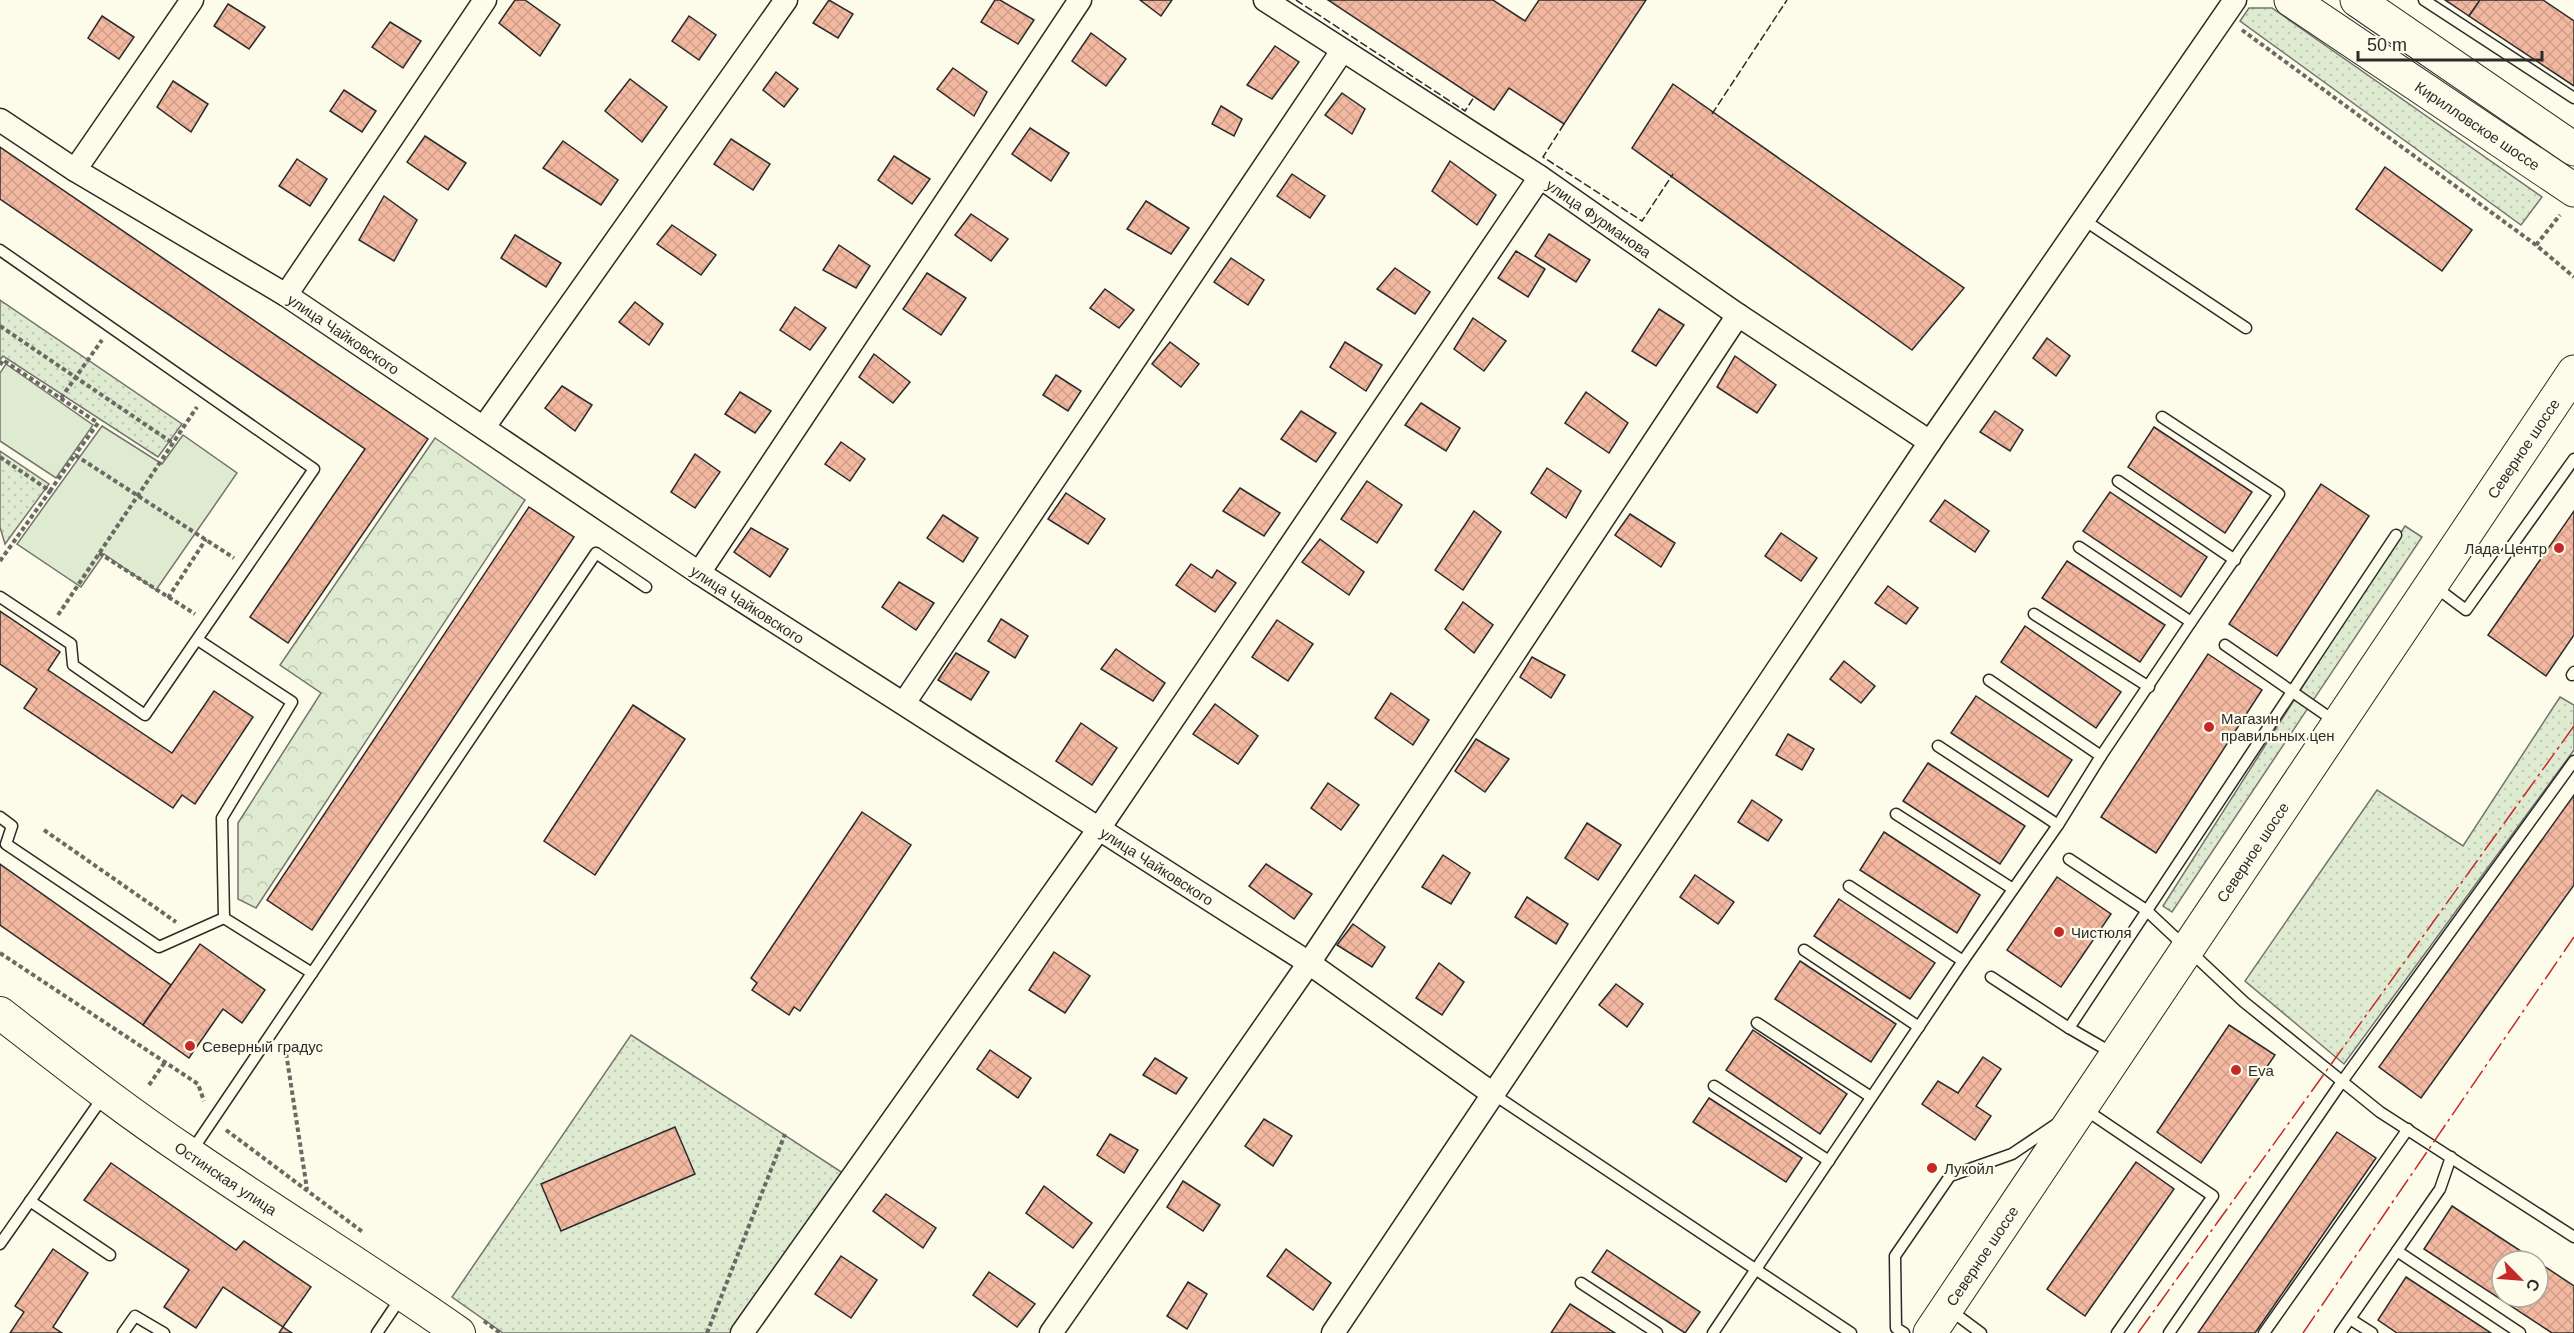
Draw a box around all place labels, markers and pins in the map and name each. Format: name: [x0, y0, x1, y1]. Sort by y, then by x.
place label: Лада Центр: [2465, 540, 2547, 557]
marker: Лада Центр: [2552, 541, 2566, 555]
place label: Магазин правильных цен: [2221, 710, 2335, 744]
marker: Магазин правильных цен: [2202, 720, 2216, 734]
place label: Чистюля: [2071, 924, 2132, 941]
marker: Чистюля: [2052, 925, 2066, 939]
place label: Северный градус: [202, 1038, 324, 1055]
marker: Северный градус: [183, 1039, 197, 1053]
place label: Eva: [2248, 1062, 2275, 1079]
marker: Eva: [2229, 1063, 2243, 1077]
place label: Лукойл: [1944, 1160, 1994, 1177]
marker: Лукойл: [1925, 1161, 1939, 1175]

